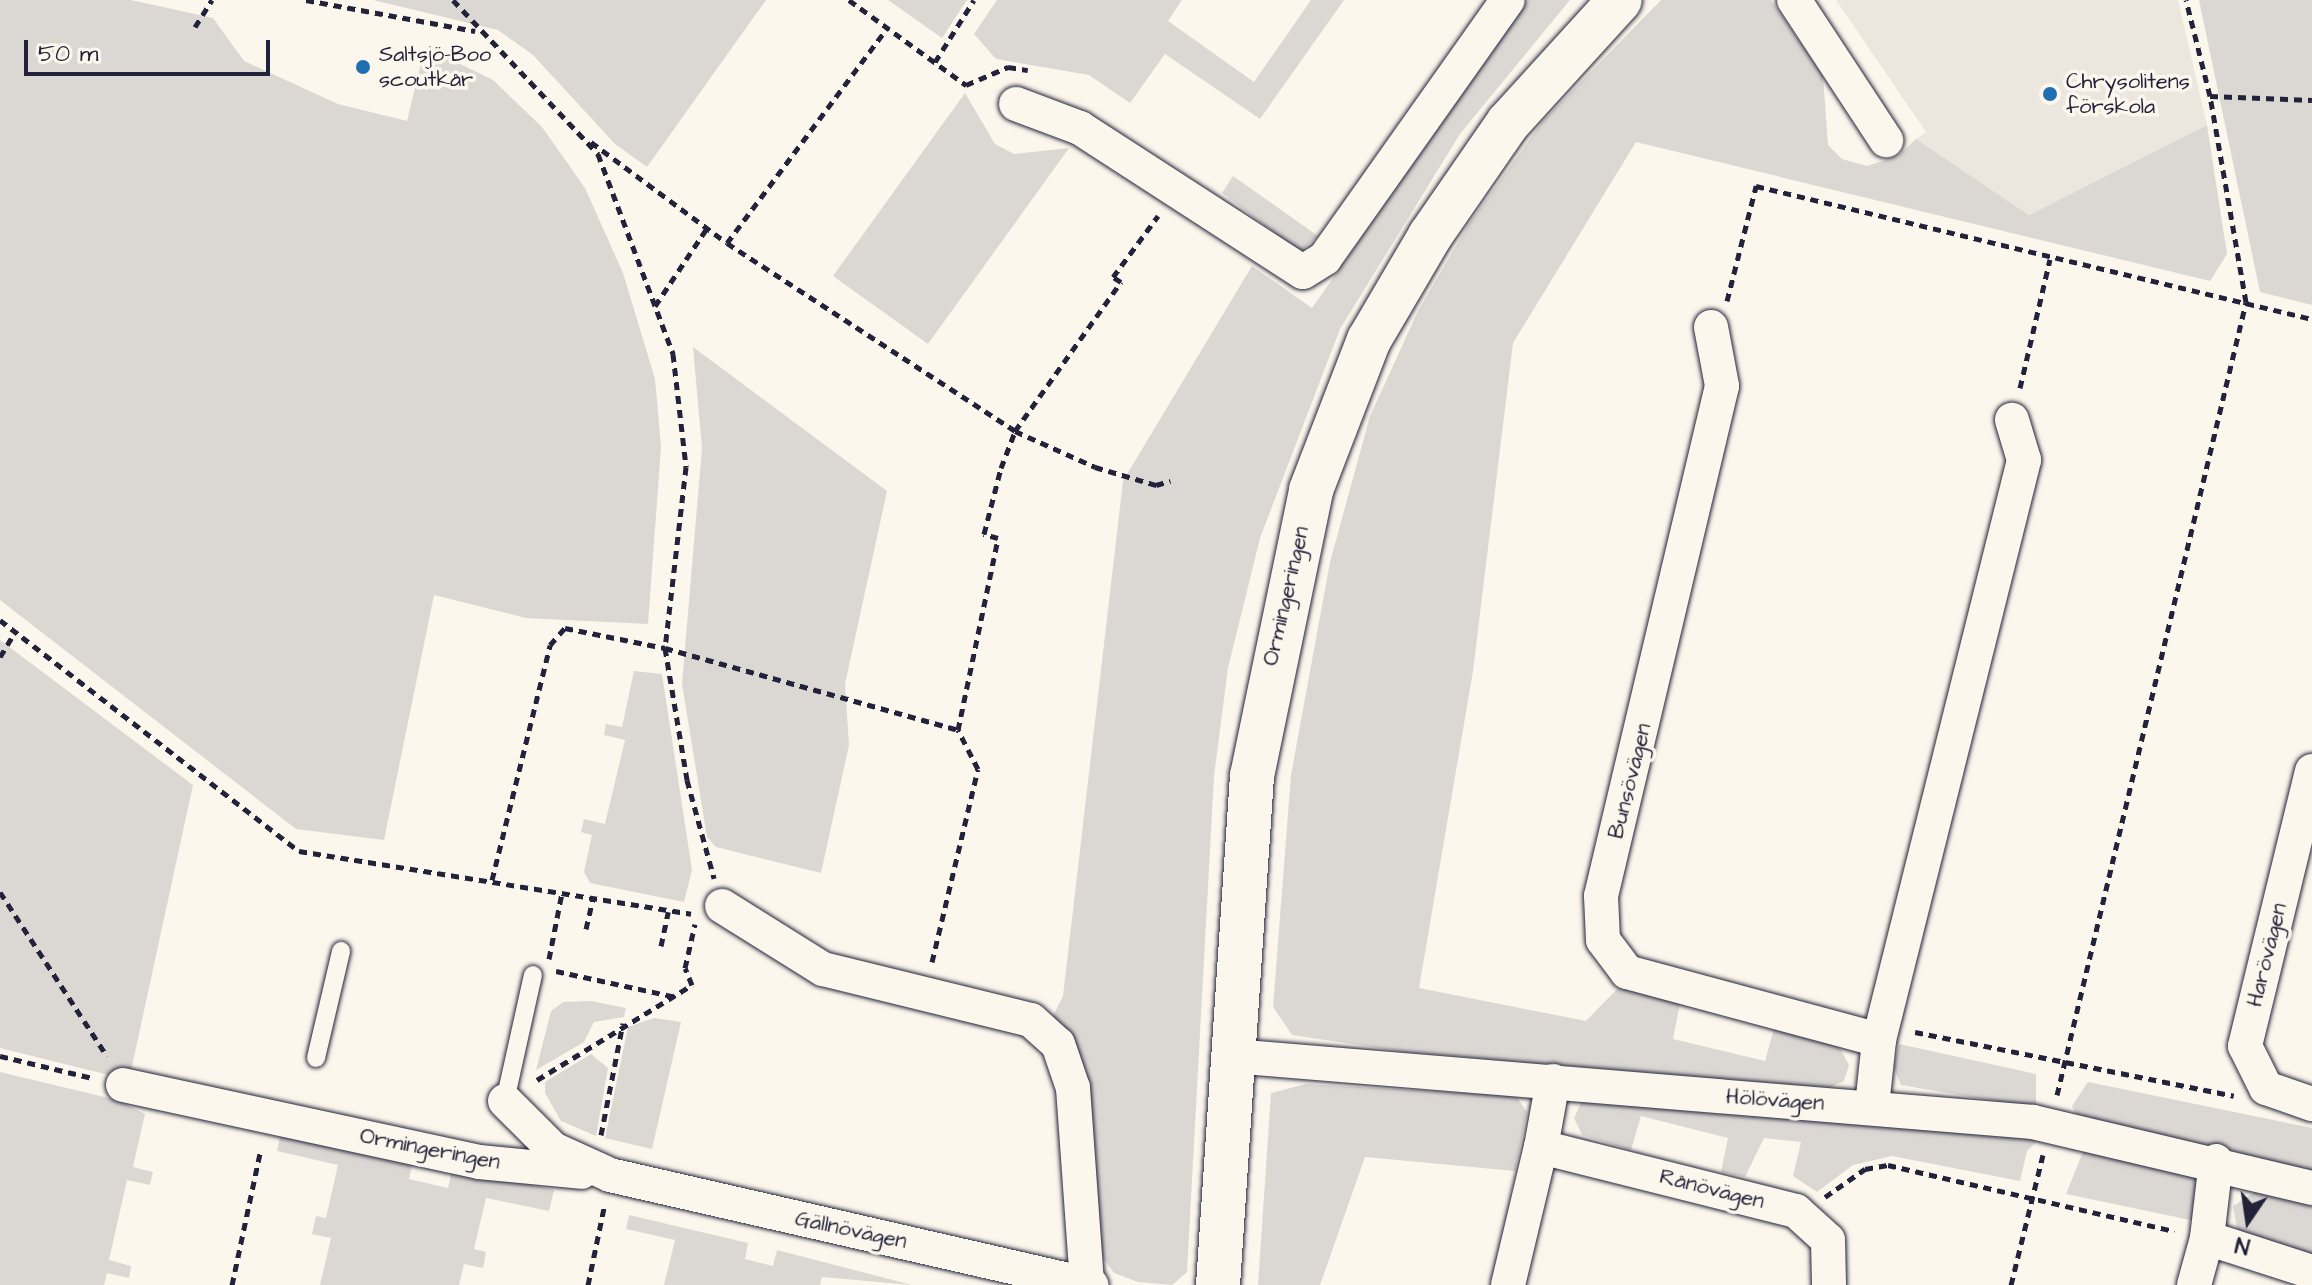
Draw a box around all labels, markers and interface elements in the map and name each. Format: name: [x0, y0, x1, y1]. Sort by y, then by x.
scale bar: [28, 24, 274, 74]
text: 50 m: [38, 37, 98, 71]
place label: Saltsjö-Boo scoutkår: [379, 41, 491, 92]
marker: Saltsjö-Boo scoutkår: [354, 58, 372, 76]
place label: Chrysolitens förskola: [2066, 68, 2190, 120]
marker: Chrysolitens förskola: [2041, 85, 2059, 103]
street label: Ormingeringen: [1257, 524, 1315, 668]
street label: Bunsövägen: [1603, 721, 1657, 841]
street label: Harövägen: [2241, 900, 2293, 1010]
street label: Hölövägen: [1725, 1083, 1825, 1117]
street label: Ormingeringen: [358, 1122, 502, 1176]
street label: Rånövägen: [1657, 1163, 1767, 1215]
north arrow: [2208, 1181, 2288, 1261]
street label: Gällnövägen: [793, 1205, 909, 1255]
text: N: [2232, 1228, 2253, 1262]

